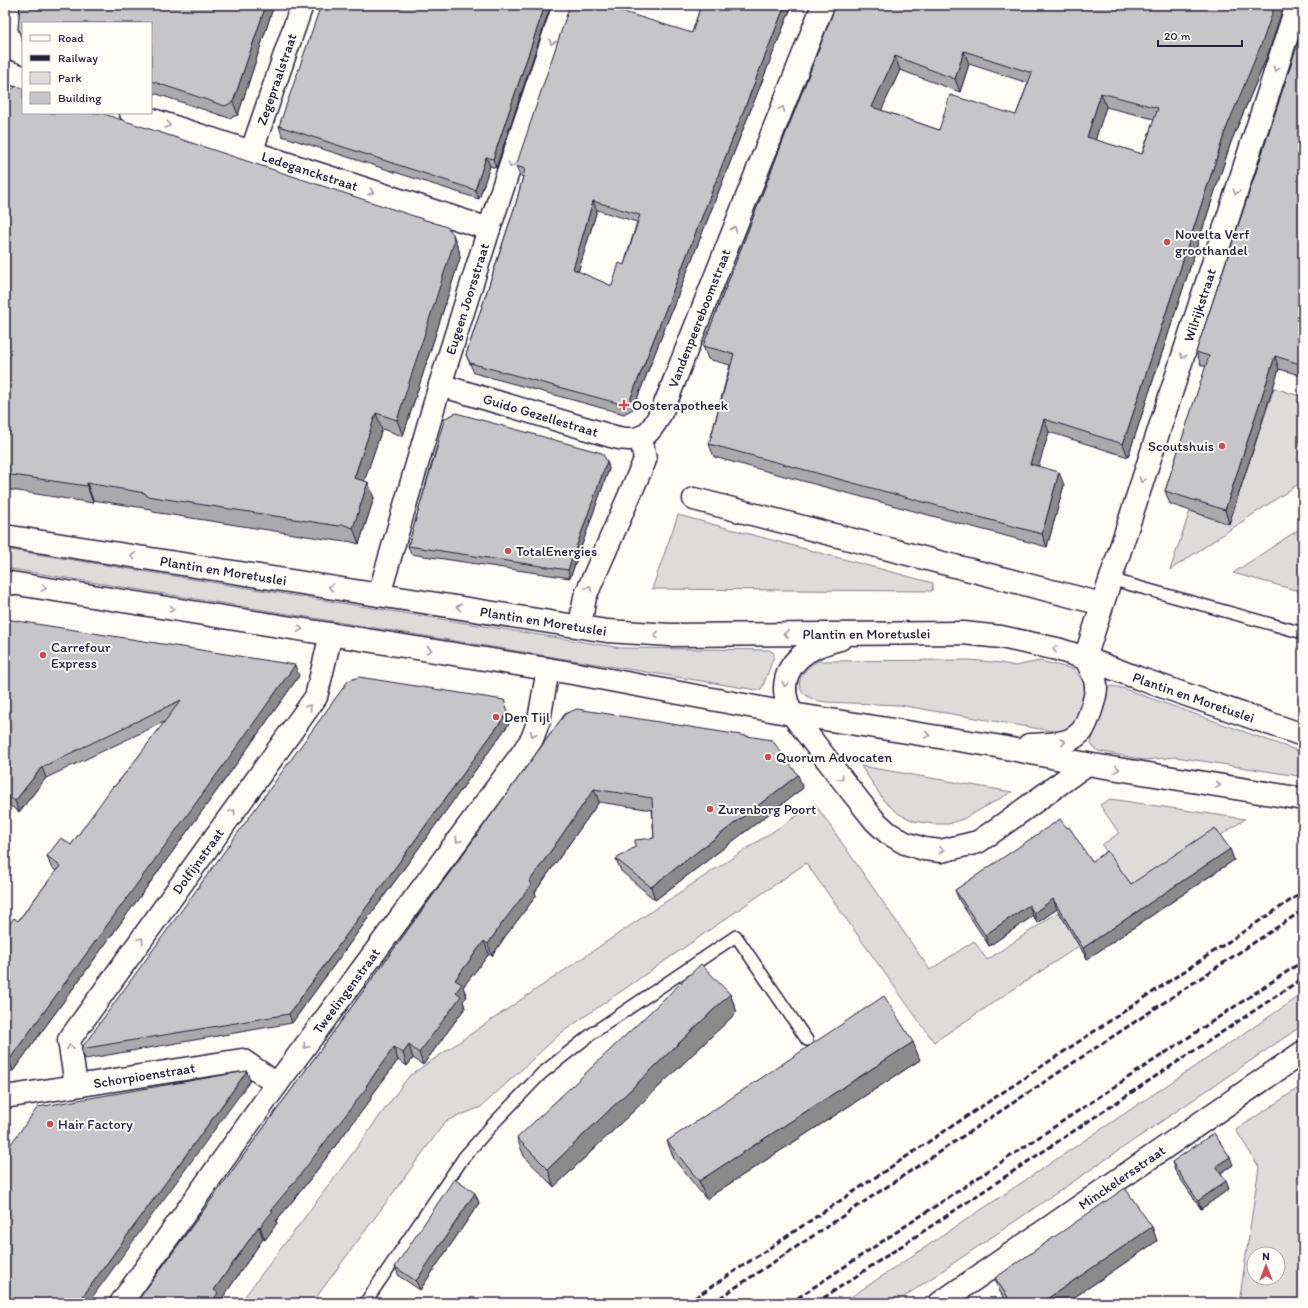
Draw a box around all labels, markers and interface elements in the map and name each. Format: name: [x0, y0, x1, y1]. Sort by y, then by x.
legend: [22, 22, 152, 114]
scale bar: [1158, 22, 1242, 48]
text: 20 m: [1164, 29, 1191, 43]
text: Road: [58, 31, 84, 45]
street label: Zegepraalstraat: [253, 31, 301, 128]
one-way arrow: [548, 38, 557, 45]
text: Railway: [58, 51, 98, 65]
one-way arrow: [1272, 65, 1281, 72]
text: Park: [58, 71, 82, 85]
text: Building: [58, 91, 102, 105]
one-way arrow: [777, 105, 785, 112]
one-way arrow: [164, 121, 171, 129]
street label: Ledeganckstraat: [259, 148, 360, 195]
one-way arrow: [507, 162, 516, 169]
one-way arrow: [368, 187, 375, 195]
one-way arrow: [1232, 189, 1241, 196]
one-way arrow: [729, 226, 737, 233]
place label: Novelta Verf groothandel: [1175, 226, 1250, 259]
marker: Novelta Verf groothandel: [1162, 237, 1172, 247]
street label: Eugeen Joorsstraat: [442, 241, 493, 357]
street label: Vandenpeereboomstraat: [665, 247, 735, 390]
street label: Wilrijkstraat: [1180, 267, 1220, 344]
one-way arrow: [1179, 352, 1187, 359]
street label: Guido Gezellestraat: [481, 390, 600, 441]
place label: Oosterapotheek: [632, 397, 729, 414]
marker: Oosterapotheek: [619, 400, 629, 410]
place label: Scoutshuis: [1148, 438, 1214, 455]
marker: Scoutshuis: [1217, 441, 1227, 451]
one-way arrow: [1139, 476, 1147, 483]
place label: TotalEnergies: [516, 543, 597, 560]
marker: TotalEnergies: [503, 546, 513, 556]
one-way arrow: [130, 552, 136, 561]
street label: Plantin en Moretuslei: [159, 553, 288, 589]
one-way arrow: [40, 583, 47, 592]
one-way arrow: [327, 583, 334, 592]
one-way arrow: [584, 585, 592, 593]
one-way arrow: [456, 603, 462, 612]
street label: Plantin en Moretuslei: [479, 603, 608, 640]
one-way arrow: [169, 604, 175, 612]
one-way arrow: [297, 624, 303, 633]
street label: Plantin en Moretuslei: [802, 625, 930, 643]
one-way arrow: [653, 630, 659, 639]
one-way arrow: [783, 630, 789, 638]
place label: Carrefour Express: [51, 639, 111, 672]
one-way arrow: [426, 645, 432, 654]
one-way arrow: [1051, 645, 1058, 653]
marker: Carrefour Express: [38, 650, 48, 660]
street label: Plantin en Moretuslei: [1130, 669, 1257, 727]
one-way arrow: [781, 680, 790, 687]
one-way arrow: [304, 704, 311, 711]
place label: Den Tijl: [504, 709, 550, 726]
marker: Den Tijl: [491, 712, 501, 722]
one-way arrow: [924, 730, 930, 739]
one-way arrow: [530, 731, 538, 738]
one-way arrow: [1060, 738, 1066, 746]
place label: Quorum Advocaten: [776, 749, 892, 766]
marker: Quorum Advocaten: [763, 752, 773, 762]
one-way arrow: [1114, 764, 1120, 773]
one-way arrow: [836, 774, 843, 781]
one-way arrow: [1215, 780, 1221, 789]
place label: Zurenborg Poort: [718, 801, 816, 818]
marker: Zurenborg Poort: [705, 804, 715, 814]
one-way arrow: [228, 809, 236, 816]
street label: Dolfijnstraat: [169, 825, 228, 898]
one-way arrow: [456, 836, 463, 843]
one-way arrow: [938, 846, 944, 854]
one-way arrow: [136, 937, 144, 944]
street label: Tweelingenstraat: [309, 945, 384, 1037]
one-way arrow: [304, 1041, 311, 1048]
one-way arrow: [66, 1044, 75, 1050]
street label: Schorpioenstraat: [92, 1059, 197, 1092]
place label: Hair Factory: [58, 1116, 133, 1133]
marker: Hair Factory: [45, 1119, 55, 1129]
street label: Minckelersstraat: [1075, 1142, 1169, 1214]
north arrow: [1246, 1246, 1286, 1286]
text: N: [1262, 1250, 1270, 1263]

